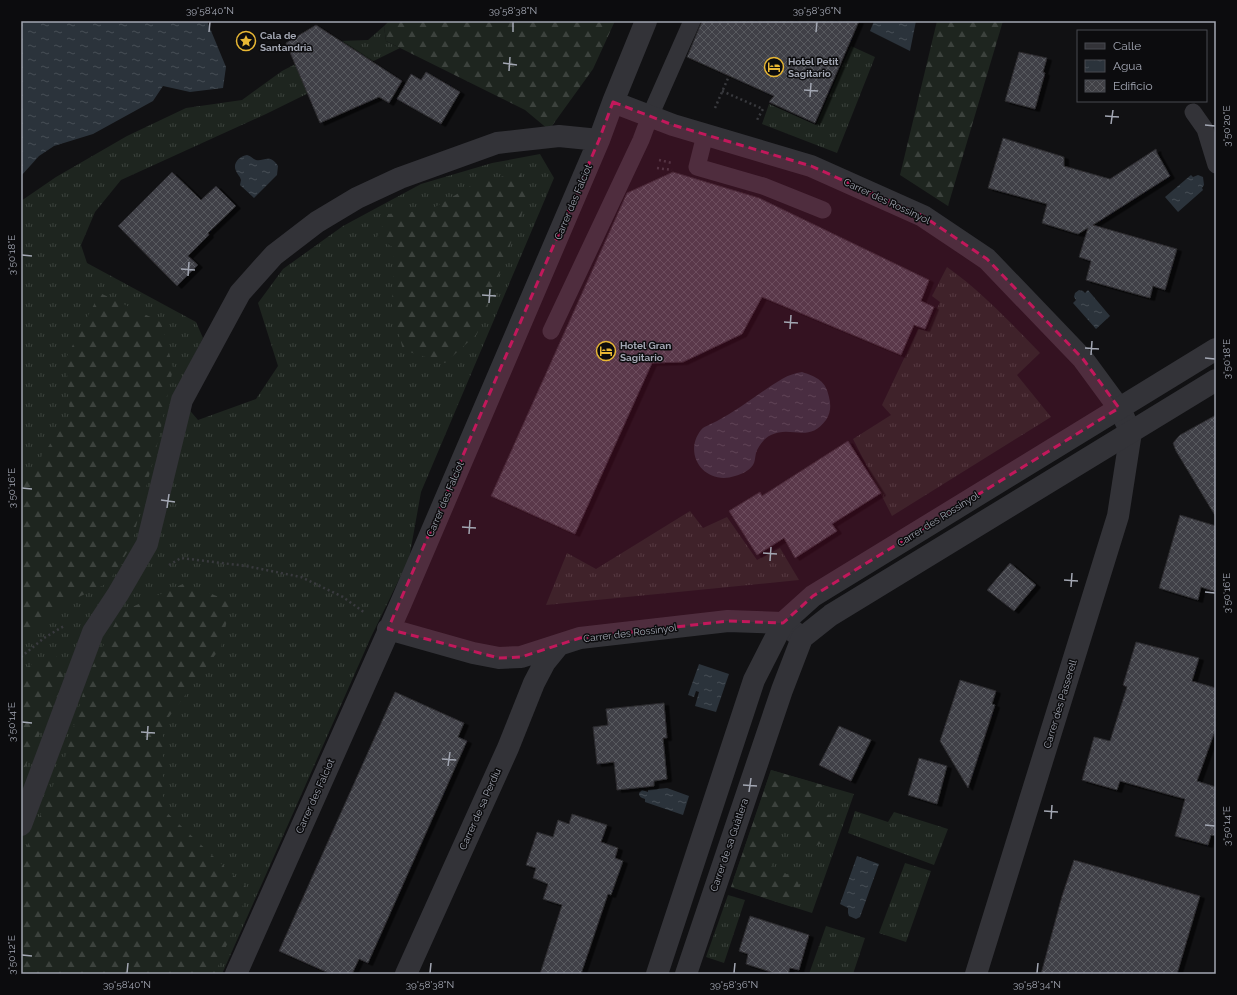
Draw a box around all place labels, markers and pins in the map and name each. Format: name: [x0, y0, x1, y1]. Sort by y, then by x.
place icon: Cala de Santandria: [235, 30, 257, 52]
place label: Cala de Santandria: [260, 30, 312, 53]
hotel icon: Hotel Petit Sagitario: [763, 56, 785, 78]
place label: Hotel Petit Sagitario: [788, 56, 839, 79]
hotel icon: Hotel Gran Sagitario: [595, 340, 617, 362]
place label: Hotel Gran Sagitario: [620, 340, 671, 363]

